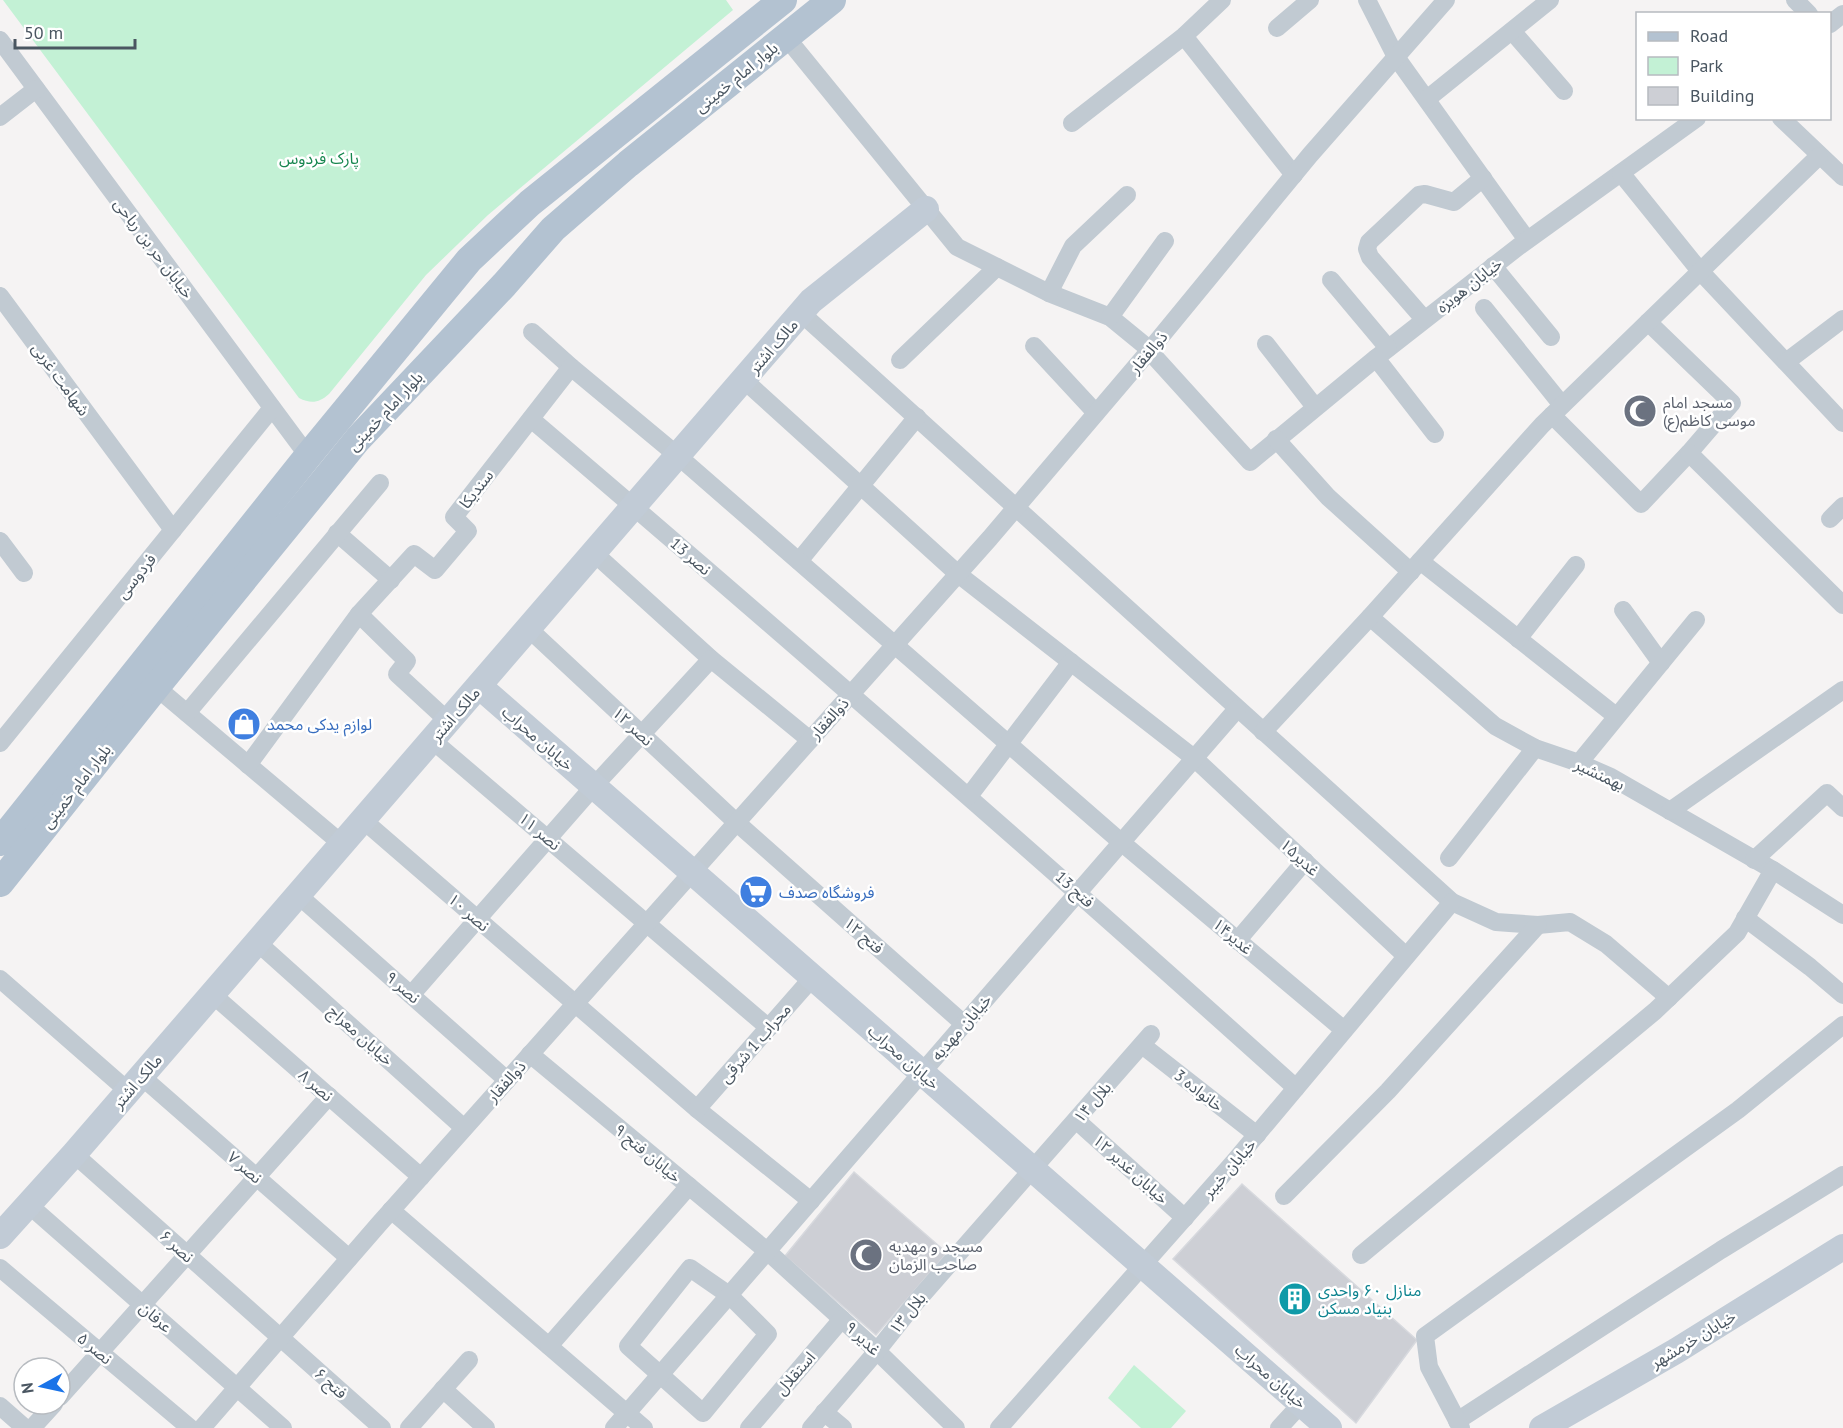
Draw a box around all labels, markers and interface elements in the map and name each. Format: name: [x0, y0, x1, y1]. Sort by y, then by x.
scale bar: [15, 12, 135, 50]
legend: [1636, 12, 1831, 120]
text: 50 m: [24, 21, 63, 44]
text: Road: [1690, 24, 1728, 47]
street label: بلوار امام خمینی: [690, 37, 784, 119]
text: Park: [1690, 54, 1723, 77]
text: Building: [1690, 84, 1754, 107]
park label: پارک فردوس: [279, 148, 359, 169]
street label: خیابان حر بن ریاحی: [110, 194, 198, 302]
street label: خیابان هویزه: [1432, 253, 1506, 317]
street label: مالک اشتر: [743, 315, 802, 378]
street label: ذوالفقار: [1124, 327, 1171, 378]
street label: شهامت غربی: [28, 339, 94, 419]
street label: بلوار امام خمینی: [343, 367, 429, 457]
place label: مسجد امام موسی کاظم(ع): [1663, 392, 1756, 433]
mosque icon: مسجد امام موسی کاظم(ع): [1622, 393, 1658, 429]
street label: سندیکا: [455, 465, 497, 513]
street label: نصر 13: [666, 533, 716, 579]
street label: فردوسی: [112, 549, 160, 603]
street label: مالک اشتر: [425, 683, 484, 746]
street label: ذوالفقار: [804, 693, 853, 744]
street label: خیابان محراب: [498, 701, 578, 775]
street label: نصر ۱۲: [608, 702, 658, 750]
shop icon: لوازم یدکی محمد: [226, 706, 262, 742]
place label: لوازم یدکی محمد: [267, 714, 372, 737]
street label: بلوار امام خمینی: [37, 740, 117, 834]
street label: بهمنشیر: [1571, 753, 1628, 794]
street label: نصر ۱۱: [515, 808, 565, 854]
street label: غدیر۱۵: [1276, 834, 1324, 880]
street label: فتح 13: [1049, 866, 1098, 914]
supermarket icon: فروشگاه صدف: [738, 874, 774, 910]
place label: فروشگاه صدف: [779, 882, 874, 902]
street label: نصر ۱۰: [444, 889, 494, 935]
street label: فتح ۱۲: [838, 912, 888, 960]
street label: غدیر۱۴: [1209, 914, 1257, 958]
street label: نصر ۹: [382, 967, 424, 1007]
street label: خیابان مهدیه: [927, 990, 995, 1064]
street label: محراب 1 شرقی: [715, 999, 795, 1087]
street label: خیابان معراج: [322, 1000, 398, 1072]
street label: خیابان محراب: [864, 1020, 944, 1094]
street label: مالک اشتر: [107, 1050, 166, 1113]
street label: ذوالفقار: [481, 1056, 530, 1107]
street label: نصر ۸: [295, 1065, 337, 1105]
street label: خانواده 3: [1170, 1065, 1228, 1115]
street label: بلال ۱۴: [1069, 1077, 1116, 1127]
street label: خیابان فتح ۹: [609, 1119, 686, 1189]
street label: خیابان غدیر ۱۲: [1089, 1130, 1173, 1208]
street label: خیابان خیبر: [1197, 1134, 1260, 1202]
street label: نصر ۷: [224, 1147, 266, 1187]
street label: نصر ۶: [156, 1225, 198, 1267]
place label: مسجد و مهدیه صاحب الزمان: [889, 1236, 983, 1274]
mosque icon: مسجد و مهدیه صاحب الزمان: [848, 1237, 884, 1273]
place label: منازل ۶۰ واحدی بنیاد مسکن: [1318, 1280, 1421, 1318]
building icon: منازل ۶۰ واحدی بنیاد مسکن: [1277, 1281, 1313, 1317]
street label: بلال ۱۳: [884, 1288, 931, 1338]
street label: عرفان: [136, 1297, 176, 1337]
street label: خیابان خرمشهر: [1646, 1306, 1739, 1373]
street label: غدیر ۹: [841, 1317, 885, 1359]
street label: نصر ۵: [74, 1328, 116, 1368]
street label: خیابان محراب: [1231, 1339, 1311, 1413]
street label: استقلال: [771, 1347, 820, 1399]
north arrow: [12, 1356, 72, 1416]
street label: فتح ۶: [309, 1363, 351, 1405]
text: N: [17, 1381, 38, 1395]

